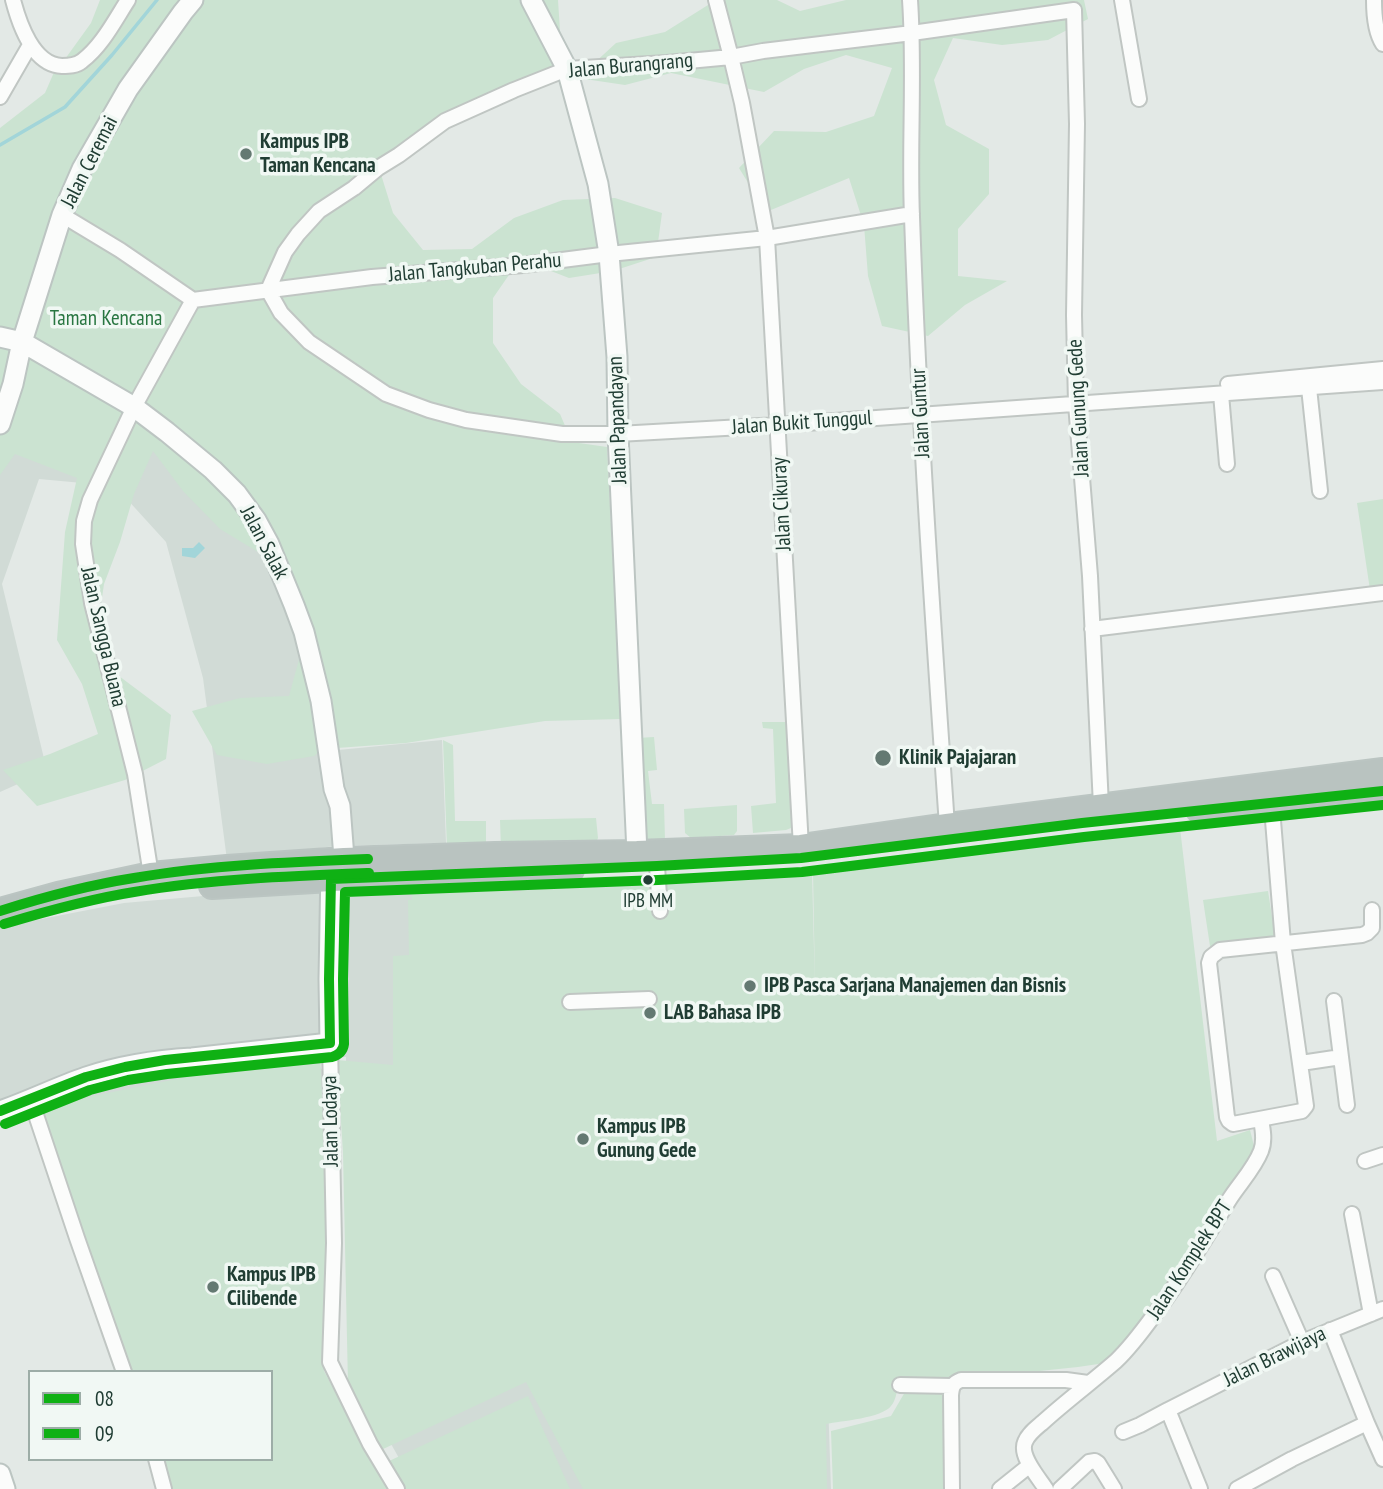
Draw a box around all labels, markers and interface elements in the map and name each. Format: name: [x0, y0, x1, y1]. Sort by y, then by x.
street label: Jalan Burangrang: [568, 48, 694, 84]
street label: Jalan Ceremai: [56, 112, 124, 212]
place label: Kampus IPB Taman Kencana: [260, 129, 376, 179]
marker: Kampus IPB Taman Kencana: [238, 146, 254, 162]
street label: Jalan Tangkuban Perahu: [388, 248, 562, 288]
park label: Taman Kencana: [50, 306, 162, 332]
street label: Jalan Gunung Gede: [1063, 339, 1095, 477]
street label: Jalan Papandayan: [603, 356, 633, 484]
street label: Jalan Guntur: [906, 368, 936, 458]
street label: Jalan Bukit Tunggul: [731, 406, 873, 440]
street label: Jalan Cikuray: [767, 456, 797, 552]
street label: Jalan Salak: [234, 502, 294, 584]
street label: Jalan Sangga Buana: [75, 564, 131, 710]
place label: Klinik Pajajaran: [899, 745, 1016, 771]
marker: Klinik Pajajaran: [873, 748, 893, 768]
marker: IPB MM: [641, 873, 655, 887]
place label: IPB MM: [623, 891, 673, 913]
place label: IPB Pasca Sarjana Manajemen dan Bisnis: [764, 973, 1066, 999]
marker: IPB Pasca Sarjana Manajemen dan Bisnis: [742, 978, 758, 994]
place label: LAB Bahasa IPB: [664, 1000, 781, 1026]
marker: LAB Bahasa IPB: [642, 1005, 658, 1021]
street label: Jalan Lodaya: [318, 1075, 344, 1167]
place label: Kampus IPB Gunung Gede: [597, 1114, 697, 1164]
marker: Kampus IPB Gunung Gede: [575, 1131, 591, 1147]
street label: Jalan Komplek BPT: [1142, 1196, 1238, 1324]
place label: Kampus IPB Cilibende: [227, 1262, 316, 1312]
marker: Kampus IPB Cilibende: [205, 1279, 221, 1295]
street label: Jalan Brawijaya: [1220, 1321, 1330, 1393]
legend: [28, 1370, 273, 1461]
text: 08: [95, 1385, 114, 1412]
text: 09: [95, 1420, 114, 1447]

